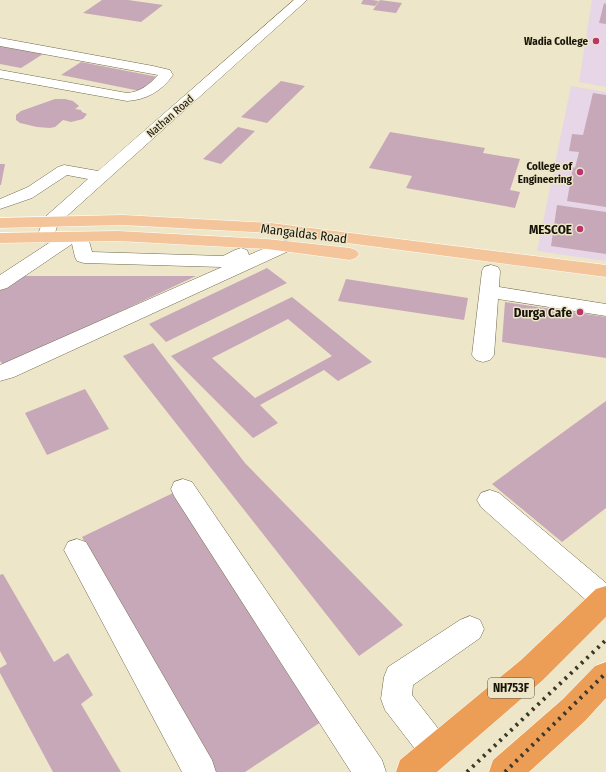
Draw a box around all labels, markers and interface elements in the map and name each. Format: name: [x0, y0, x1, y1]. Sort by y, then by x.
place label: Wadia College: [524, 35, 588, 48]
marker: Wadia College: [591, 36, 601, 46]
street label: Nathan Road: [144, 92, 196, 140]
place label: College of Engineering: [518, 160, 573, 186]
marker: College of Engineering: [575, 167, 585, 177]
street label: Mangaldas Road: [260, 221, 348, 246]
place label: MESCOE: [529, 222, 572, 237]
marker: MESCOE: [575, 224, 585, 234]
place label: Durga Cafe: [514, 305, 572, 320]
marker: Durga Cafe: [575, 307, 585, 317]
road number: NH753F: [488, 678, 534, 698]

